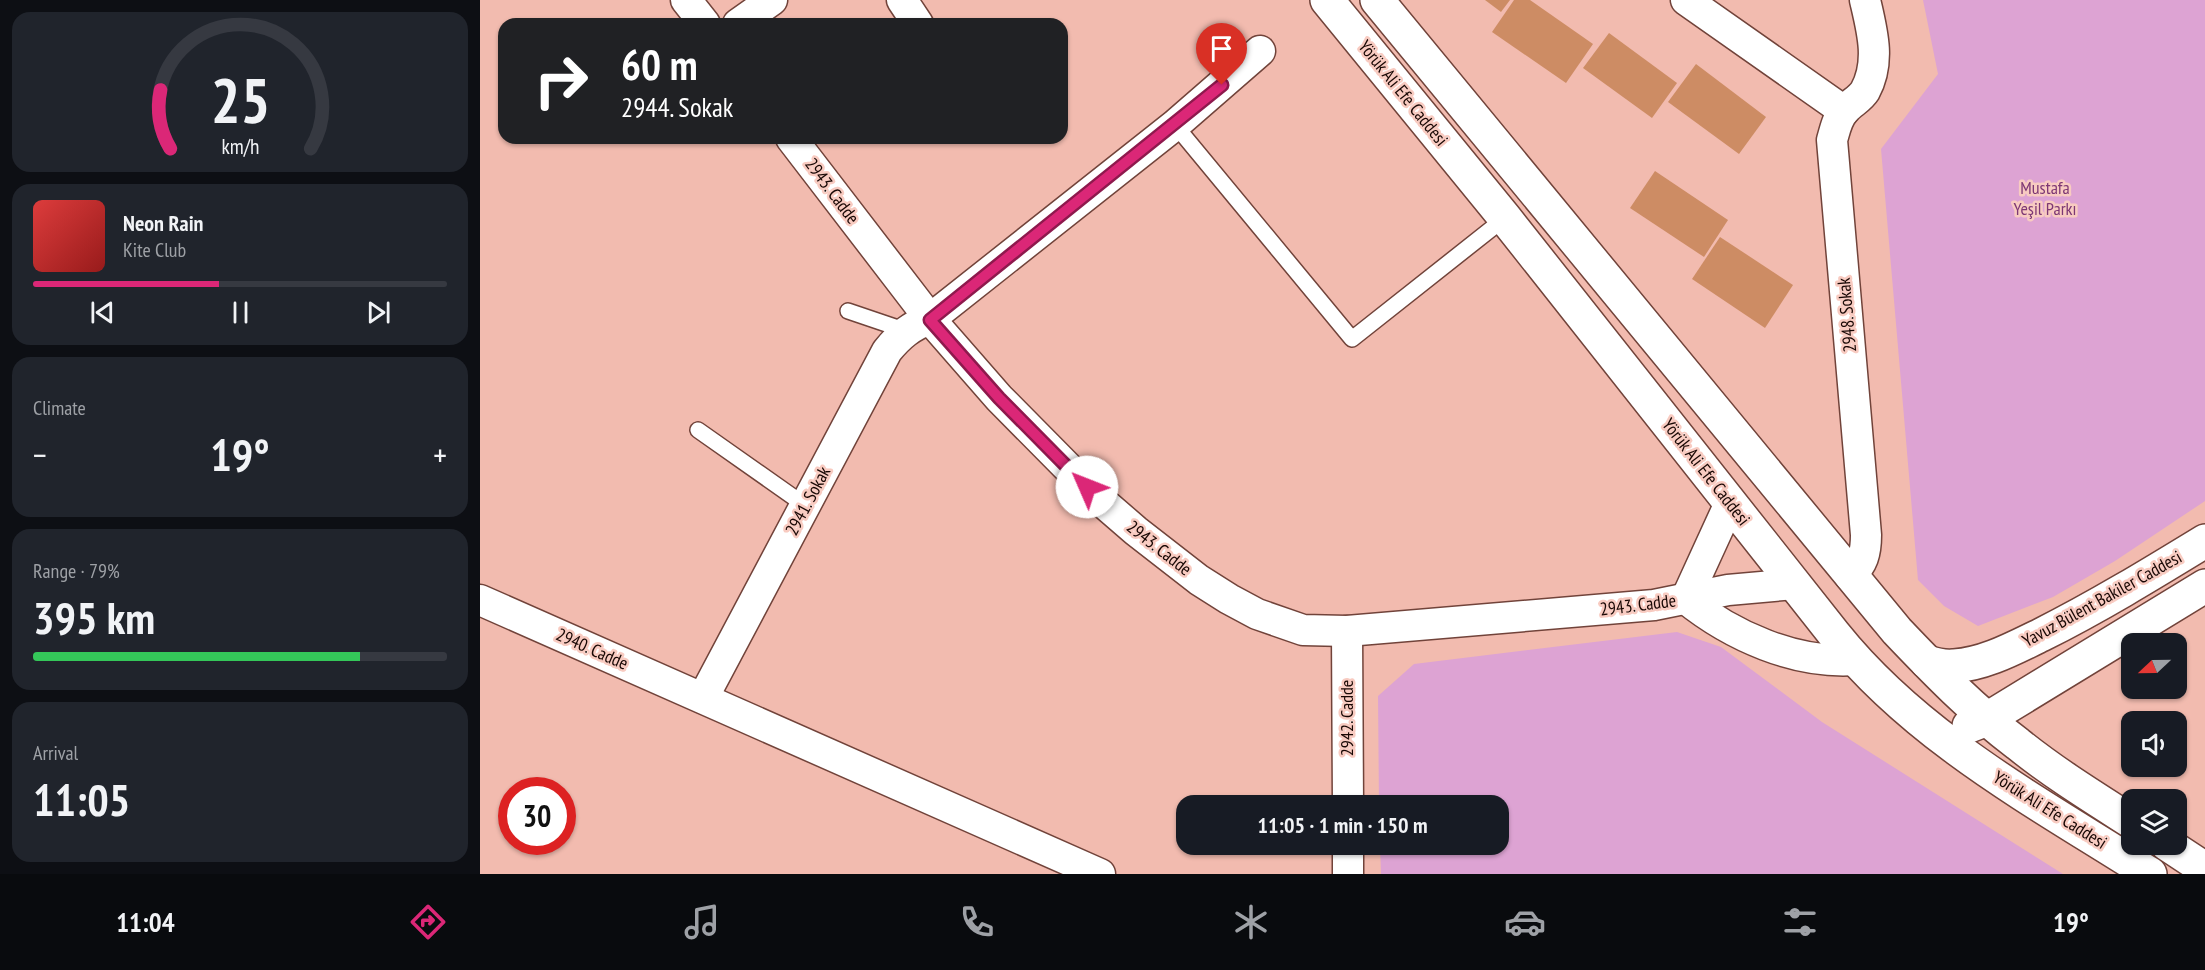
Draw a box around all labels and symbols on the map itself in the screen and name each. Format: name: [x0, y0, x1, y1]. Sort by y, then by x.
pin: [1196, 23, 1247, 85]
street label: Yörük Ali Efe Caddesi: [1354, 35, 1453, 150]
street label: 2943. Cadde: [800, 153, 865, 228]
park label: Mustafa Yeşil Parkı: [2014, 176, 2076, 220]
street label: 2948. Sokak: [1832, 277, 1861, 353]
street label: Yörük Ali Efe Caddesi: [1657, 414, 1755, 530]
position arrow: [1055, 455, 1119, 519]
street label: 2941. Sokak: [780, 462, 835, 539]
street label: 2943. Cadde: [1122, 515, 1197, 580]
street label: Yavuz Bülent Bakiler Caddesi: [2018, 545, 2186, 652]
street label: 2943. Cadde: [1599, 588, 1677, 621]
street label: 2940. Cadde: [553, 622, 632, 675]
north arrow: [2121, 633, 2187, 699]
street label: 2942. Cadde: [1335, 680, 1358, 756]
street label: Yörük Ali Efe Caddesi: [1989, 765, 2111, 854]
speed limit sign: 30: [498, 777, 576, 855]

